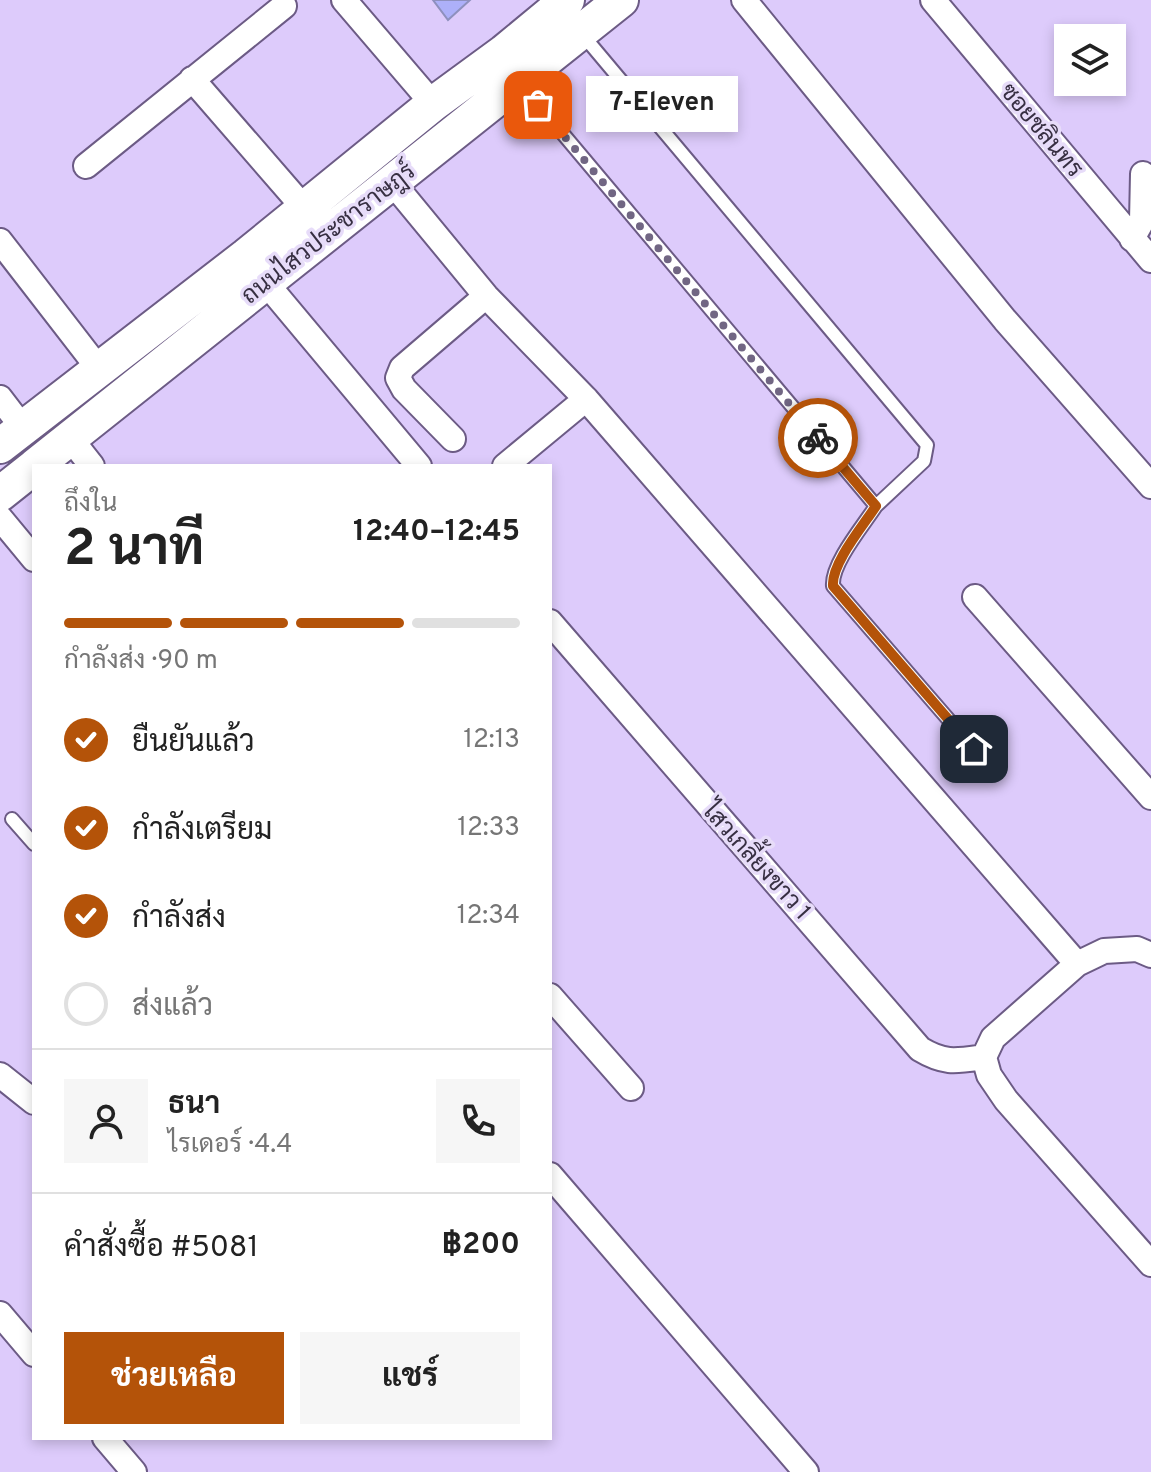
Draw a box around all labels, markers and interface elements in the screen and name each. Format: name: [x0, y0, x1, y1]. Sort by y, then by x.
map controls: [1054, 24, 1126, 96]
button: layers: [1054, 24, 1126, 96]
pin: [504, 71, 572, 139]
callout: 7-Eleven: [586, 77, 738, 133]
street label: ซอยชลินทร: [992, 77, 1089, 184]
icon: bag: [516, 83, 560, 127]
text: 7-Eleven: [609, 87, 715, 120]
street label: ถนนไสวประชาราษฎร์: [235, 155, 422, 312]
courier: [778, 398, 858, 478]
icon: bike: [796, 416, 840, 460]
text: ถึงใน: [64, 488, 117, 521]
text: 12:40–12:45: [353, 514, 520, 551]
text: 2 นาที: [64, 518, 204, 584]
text: กำลังส่ง · 90 m: [64, 645, 218, 678]
pin: [940, 715, 1008, 783]
icon: check: [64, 718, 108, 762]
text: 12:13: [463, 724, 520, 757]
text: ยืนยันแล้ว: [132, 725, 255, 762]
icon: home: [952, 727, 996, 771]
street label: ไสวเกลี้ยงขาว 1: [693, 790, 823, 927]
icon: check: [64, 806, 108, 850]
text: 12:33: [457, 812, 520, 845]
text: กำลังเตรียม: [132, 813, 272, 850]
icon: check: [64, 894, 108, 938]
text: 12:34: [457, 900, 520, 933]
text: กำลังส่ง: [132, 901, 226, 938]
text: ส่งแล้ว: [132, 989, 213, 1026]
button: person: [64, 1079, 148, 1163]
button: phone: [436, 1079, 520, 1163]
text: ธนา: [168, 1087, 220, 1124]
text: ไรเดอร์ · 4.4: [168, 1129, 292, 1162]
text: ฿200: [441, 1227, 520, 1264]
text: คำสั่งซื้อ #5081: [64, 1230, 259, 1267]
button: ช่วยเหลือ: [64, 1332, 284, 1424]
button: แชร์: [300, 1332, 520, 1424]

